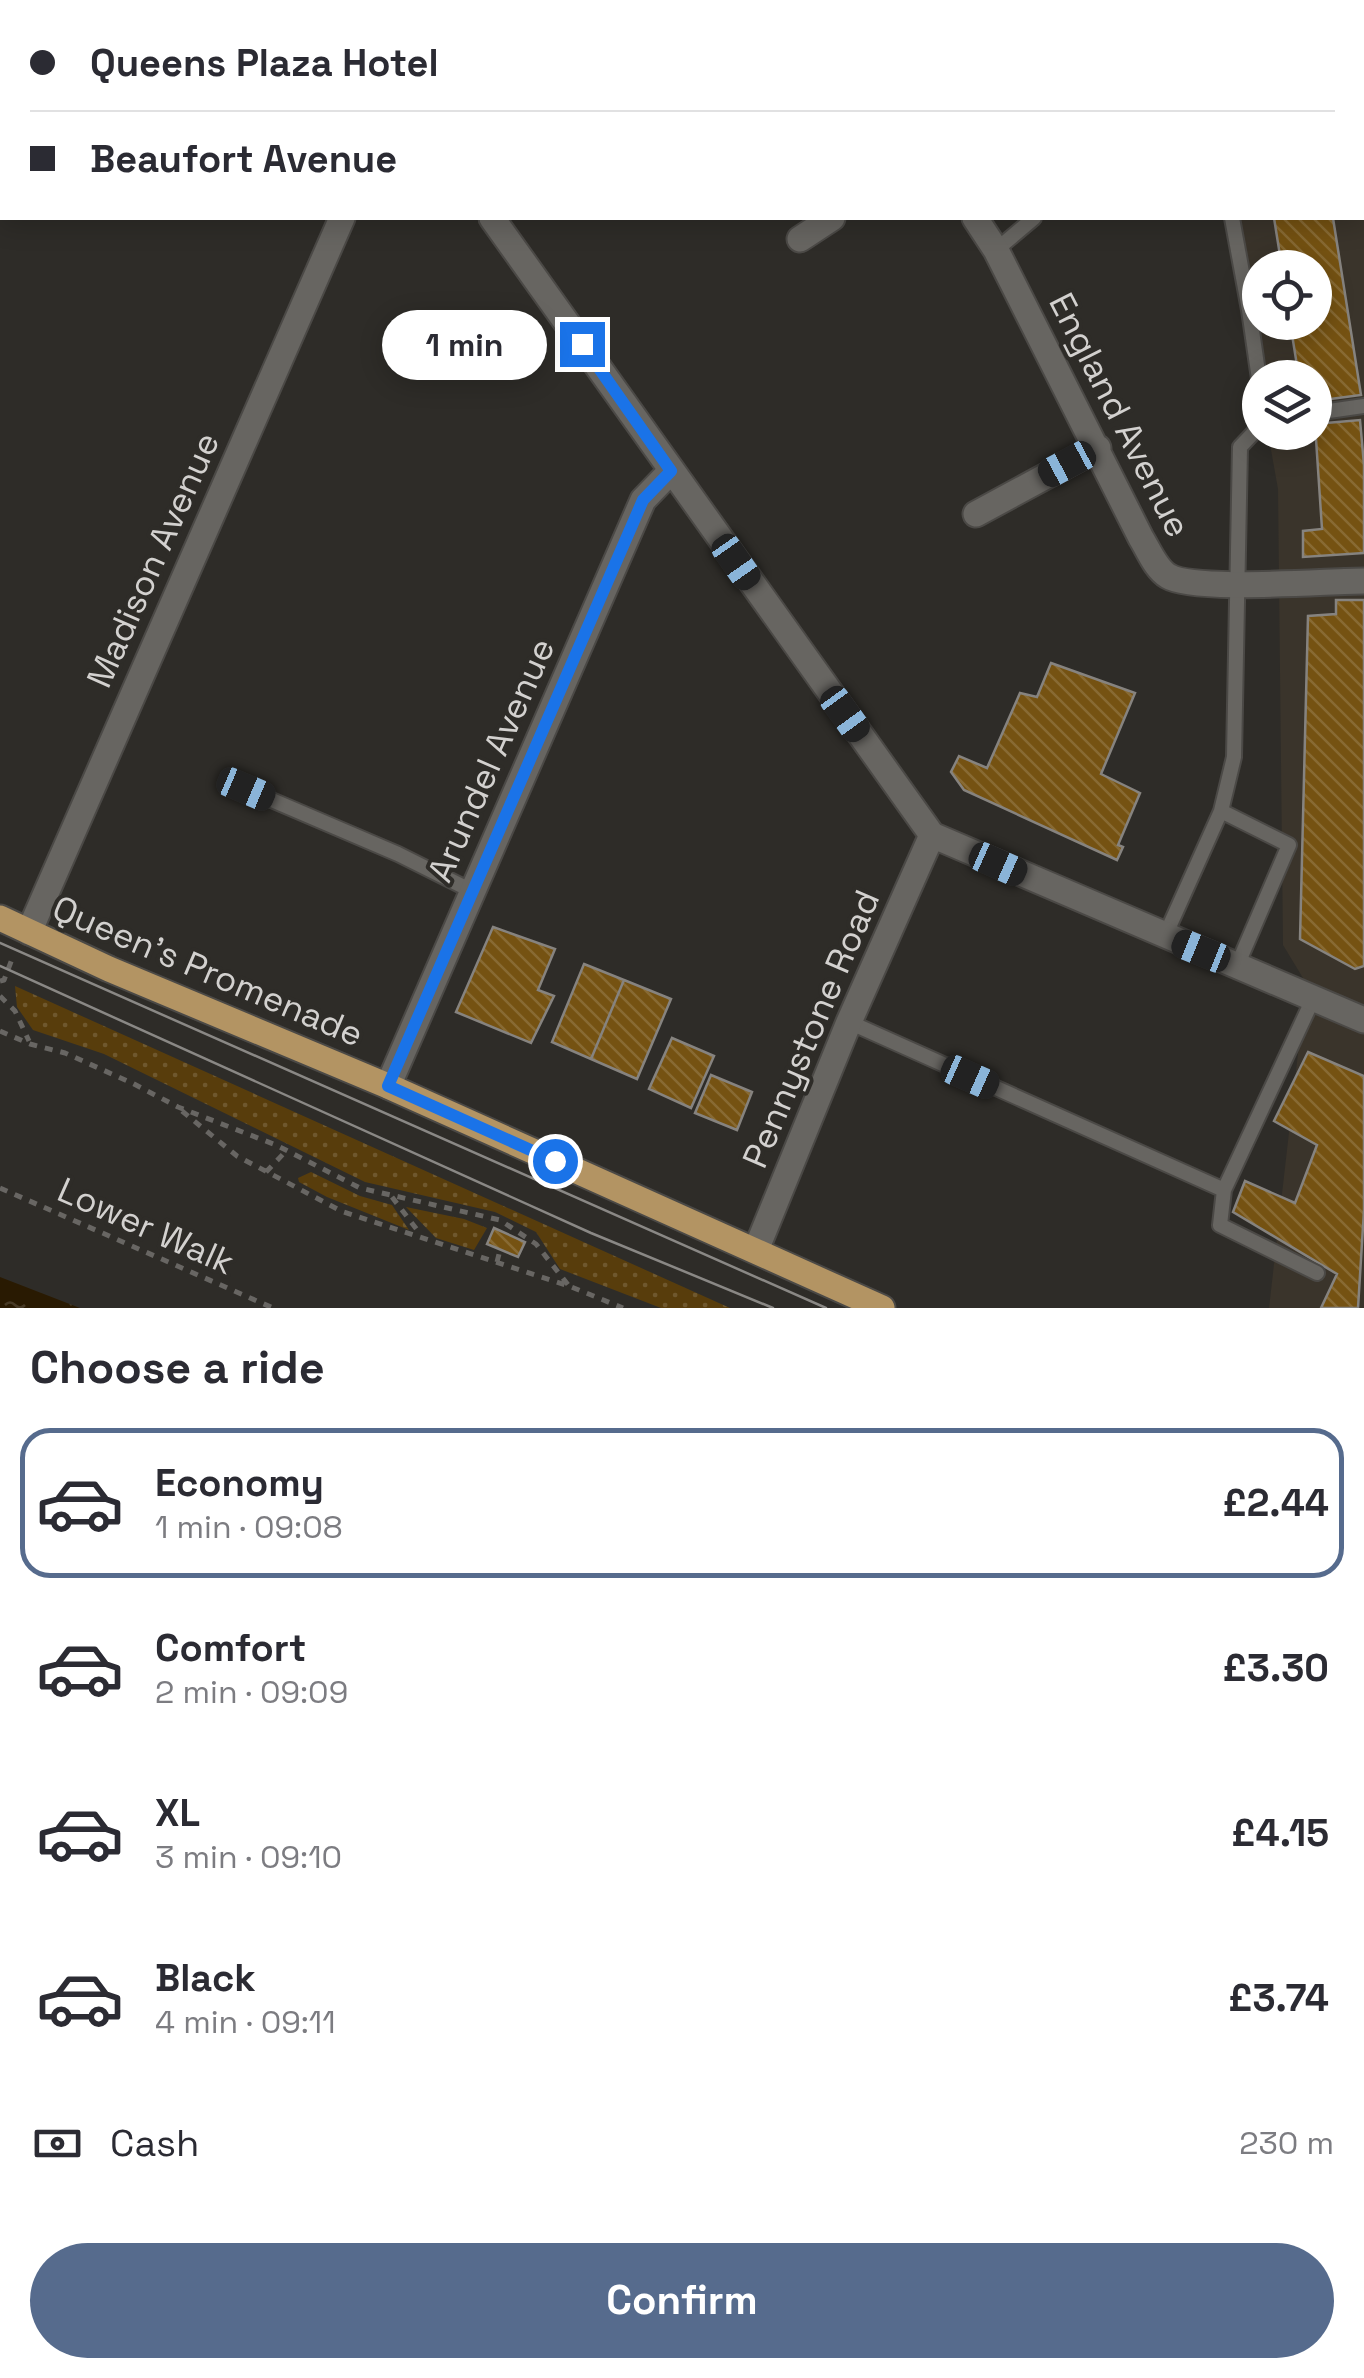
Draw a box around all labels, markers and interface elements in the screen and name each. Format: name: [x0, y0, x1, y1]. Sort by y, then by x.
text: Queens Plaza Hotel: [90, 39, 439, 87]
text: Beaufort Avenue: [90, 135, 397, 183]
map controls: [1242, 250, 1332, 450]
button: locate: [1242, 250, 1332, 340]
street label: England Avenue: [1039, 285, 1201, 545]
callout: 1 min: [382, 309, 547, 379]
route end: [560, 322, 605, 367]
text: 1 min: [425, 325, 504, 365]
button: layers: [1242, 360, 1332, 450]
street label: Madison Avenue: [77, 426, 229, 694]
car: [1033, 437, 1101, 491]
car: [707, 529, 765, 595]
street label: Arundel Avenue: [418, 631, 564, 889]
car: [815, 681, 875, 747]
car: [213, 763, 279, 815]
car: [964, 838, 1032, 890]
street label: Pennystone Road: [733, 883, 889, 1175]
street label: Queen's Promenade: [46, 886, 370, 1056]
car: [1168, 926, 1234, 976]
car: [936, 1051, 1004, 1103]
route start: [533, 1139, 578, 1184]
street label: Lower Walk: [51, 1168, 241, 1284]
text: Choose a ride: [30, 1339, 325, 1396]
icon: car: [35, 1458, 125, 1548]
text: Economy: [155, 1459, 324, 1507]
text: £2.44: [1223, 1479, 1329, 1527]
text: 1 min · 09:08: [155, 1507, 343, 1547]
icon: car: [35, 1623, 125, 1713]
text: Comfort: [155, 1624, 306, 1672]
text: £3.30: [1223, 1644, 1329, 1692]
text: 2 min · 09:09: [155, 1672, 348, 1712]
icon: car: [35, 1788, 125, 1878]
text: XL: [155, 1789, 200, 1837]
text: £4.15: [1231, 1809, 1329, 1857]
text: 3 min · 09:10: [155, 1837, 342, 1877]
icon: car: [35, 1953, 125, 2043]
text: Black: [155, 1954, 256, 2002]
text: £3.74: [1228, 1974, 1329, 2022]
text: 4 min · 09:11: [155, 2002, 336, 2042]
icon: cash: [30, 2116, 85, 2171]
text: Cash: [110, 2119, 199, 2167]
text: 230 m: [1239, 2123, 1334, 2163]
button: Confirm: [30, 2243, 1334, 2358]

